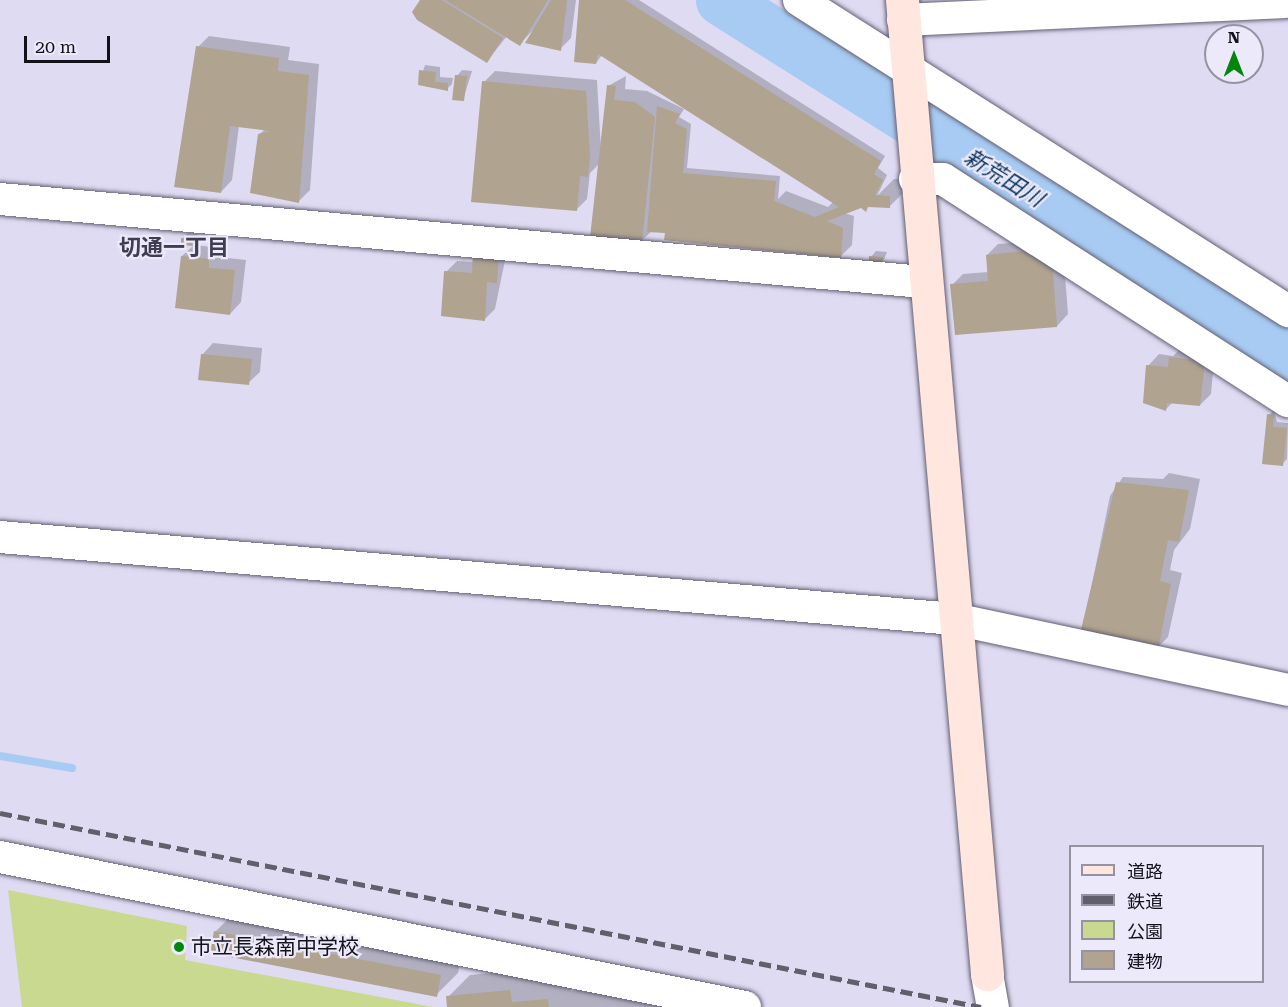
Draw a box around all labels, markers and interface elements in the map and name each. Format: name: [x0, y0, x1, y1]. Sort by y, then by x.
scale bar: [27, 24, 112, 62]
north arrow: [1204, 24, 1264, 84]
text: N: [1228, 28, 1240, 47]
text: 20 m: [35, 36, 76, 57]
water label: 新荒田川: [960, 143, 1048, 213]
district label: 切通一丁目: [119, 235, 229, 261]
legend: [1069, 845, 1264, 983]
text: 道路: [1127, 861, 1163, 882]
text: 鉄道: [1127, 891, 1163, 912]
text: 公園: [1127, 921, 1163, 942]
place label: 市立長森南中学校: [191, 934, 359, 960]
marker: 市立長森南中学校: [172, 940, 186, 954]
text: 建物: [1127, 951, 1163, 972]

